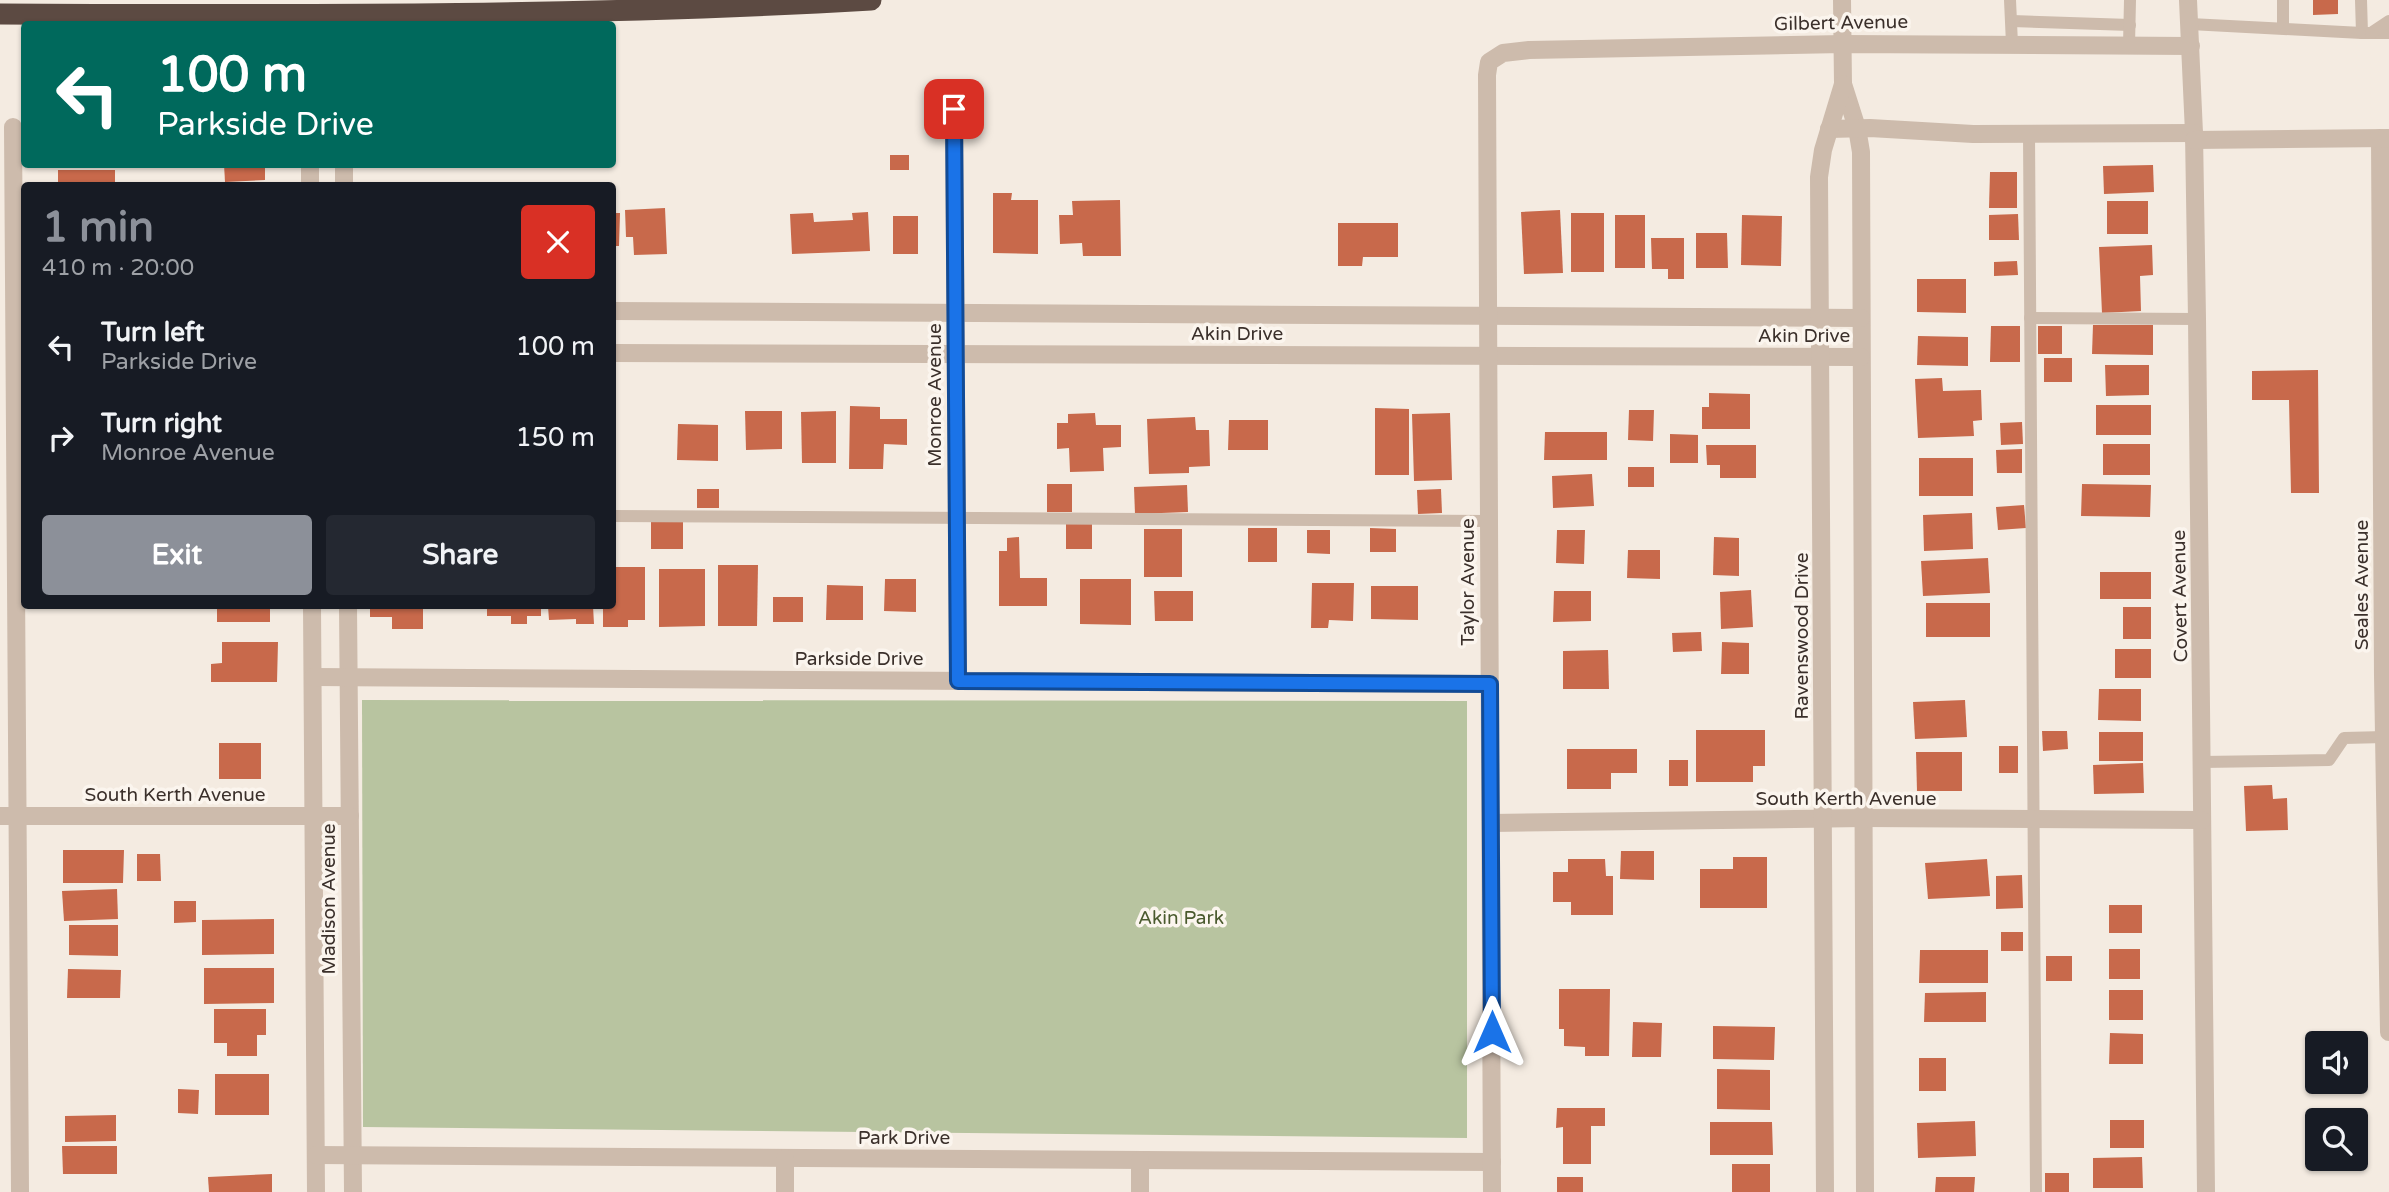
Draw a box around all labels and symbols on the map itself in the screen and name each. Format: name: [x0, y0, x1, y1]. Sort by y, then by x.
street label: Gilbert Avenue: [1774, 11, 1908, 35]
pin: [924, 79, 984, 139]
street label: Monroe Avenue: [924, 323, 946, 467]
street label: Akin Drive: [1191, 323, 1283, 345]
street label: Akin Drive: [1758, 325, 1850, 347]
street label: Taylor Avenue: [1457, 518, 1479, 646]
street label: Seales Avenue: [2351, 520, 2373, 650]
street label: Covert Avenue: [2168, 530, 2192, 662]
street label: Ravenswood Drive: [1791, 552, 1813, 720]
street label: Parkside Drive: [795, 648, 923, 670]
street label: South Kerth Avenue: [84, 784, 266, 806]
street label: South Kerth Avenue: [1755, 788, 1937, 810]
street label: Madison Avenue: [318, 824, 340, 974]
park label: Akin Park: [1138, 907, 1224, 929]
position arrow: [1455, 995, 1529, 1069]
street label: Park Drive: [858, 1127, 950, 1149]

